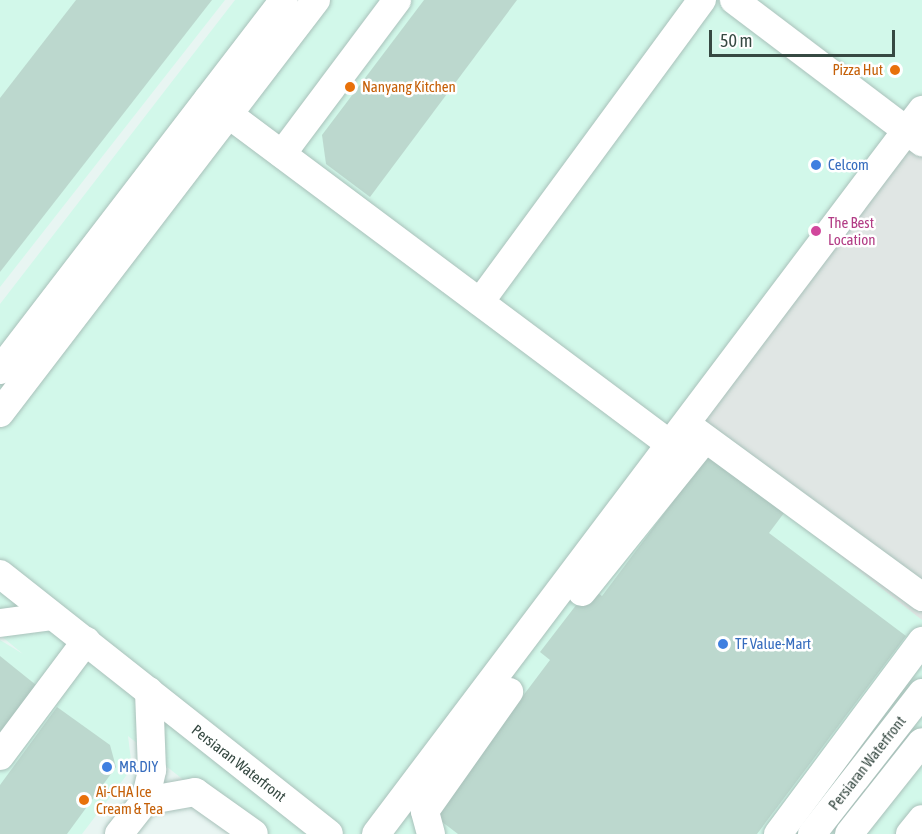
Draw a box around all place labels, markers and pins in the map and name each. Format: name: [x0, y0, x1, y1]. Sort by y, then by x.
place label: Pizza Hut: [832, 61, 883, 79]
marker: Pizza Hut: [888, 63, 902, 77]
place label: Nanyang Kitchen: [362, 78, 456, 96]
marker: Nanyang Kitchen: [343, 80, 357, 94]
place label: Celcom: [828, 156, 869, 174]
marker: Celcom: [809, 158, 823, 172]
place label: The Best Location: [828, 213, 875, 248]
marker: The Best Location: [809, 224, 823, 238]
place label: TF Value-Mart: [735, 635, 811, 653]
marker: TF Value-Mart: [716, 637, 730, 651]
place label: MR.DIY: [119, 758, 158, 776]
marker: MR.DIY: [100, 760, 114, 774]
place label: Ai-CHA Ice Cream & Tea: [96, 782, 163, 817]
marker: Ai-CHA Ice Cream & Tea: [77, 793, 91, 807]

